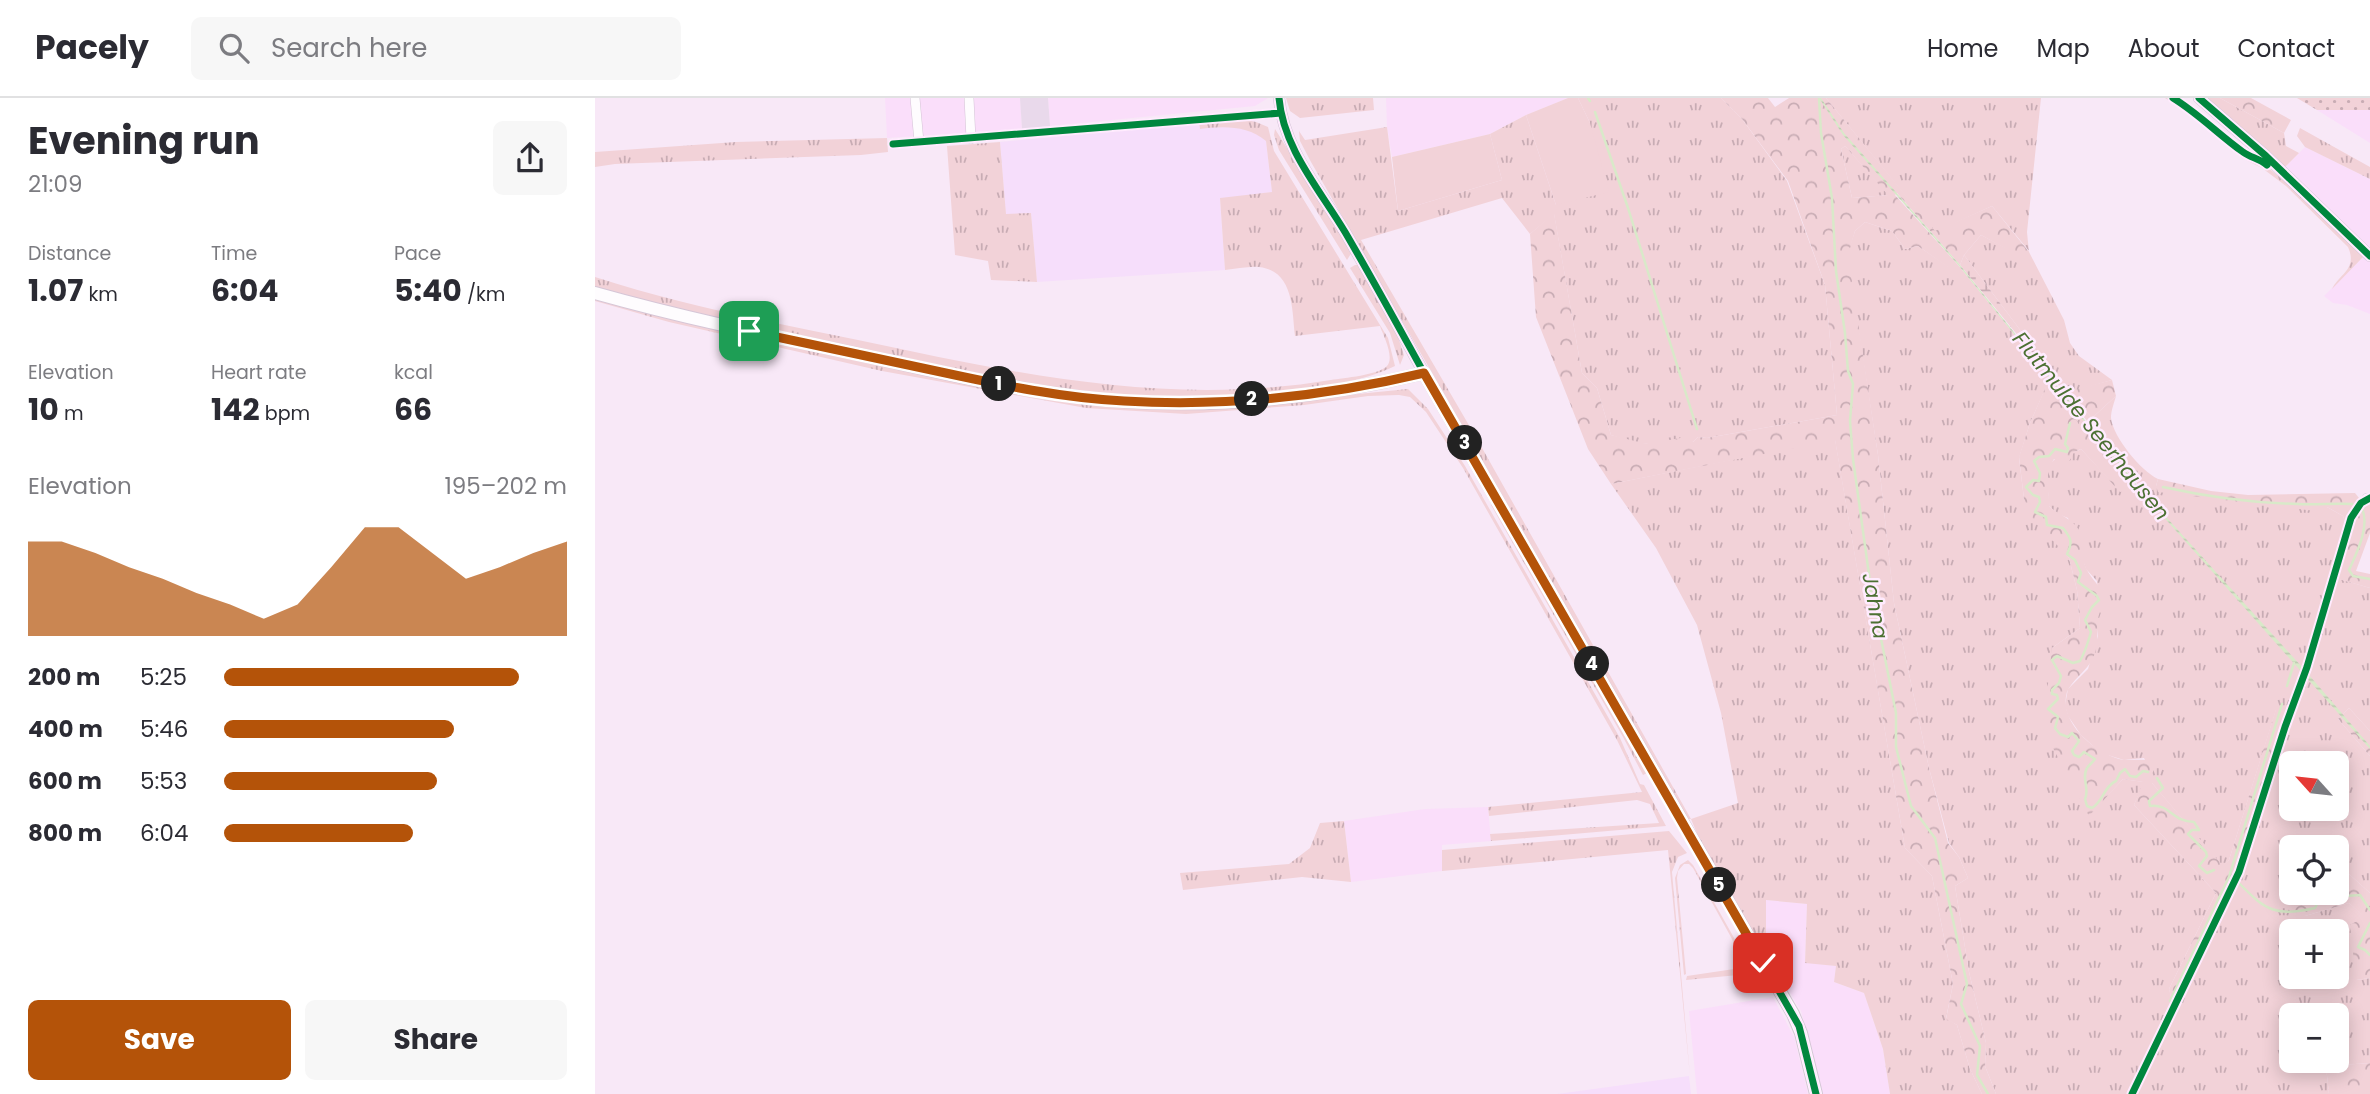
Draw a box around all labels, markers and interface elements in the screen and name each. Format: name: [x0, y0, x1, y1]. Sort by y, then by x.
search box: [191, 17, 681, 80]
text: Pacely: [35, 24, 149, 71]
icon: search: [215, 29, 253, 67]
text: Search here: [271, 30, 428, 66]
text: Home: [1927, 32, 1999, 65]
text: Map: [2037, 32, 2090, 65]
text: About: [2128, 32, 2199, 65]
text: Contact: [2237, 32, 2335, 65]
text: Evening run: [28, 114, 260, 167]
button: share: [493, 121, 567, 195]
text: 21:09: [28, 168, 82, 200]
text: Distance: [28, 240, 111, 267]
text: Time: [211, 240, 257, 267]
text: Pace: [394, 240, 441, 267]
text: 1.07: [28, 269, 83, 312]
text: 6:04: [211, 269, 279, 312]
text: 5:40: [394, 269, 462, 312]
text: km: [83, 281, 118, 308]
text: /km: [462, 281, 505, 308]
pin: [719, 301, 779, 361]
icon: arrive: [730, 312, 768, 350]
water label: Flutmulde Seerhausen: [2006, 325, 2177, 526]
text: Elevation: [28, 359, 114, 386]
text: Heart rate: [211, 359, 306, 386]
text: kcal: [394, 359, 433, 386]
pin: 1: [981, 366, 1017, 402]
text: 1: [995, 370, 1002, 397]
pin: 2: [1235, 382, 1269, 416]
text: 2: [1246, 385, 1257, 412]
text: 10: [28, 388, 59, 431]
text: 142: [211, 388, 260, 431]
text: 66: [394, 388, 432, 431]
text: m: [59, 400, 84, 427]
text: bpm: [260, 400, 310, 427]
pin: 3: [1447, 426, 1483, 460]
text: 3: [1459, 429, 1470, 456]
text: Elevation: [28, 470, 132, 502]
text: 195–202 m: [444, 470, 567, 502]
water label: Jahna: [1855, 571, 1896, 641]
pin: 4: [1574, 646, 1609, 682]
text: 4: [1585, 650, 1598, 677]
text: 200 m: [28, 661, 100, 693]
text: 5:25: [140, 661, 187, 693]
text: 400 m: [28, 713, 103, 745]
text: 5:46: [140, 713, 188, 745]
north arrow: [2279, 751, 2349, 821]
map controls: [2279, 751, 2349, 1073]
text: 600 m: [28, 765, 102, 797]
text: 5:53: [140, 765, 187, 797]
text: 800 m: [28, 817, 102, 849]
text: 6:04: [140, 817, 188, 849]
button: locate: [2279, 835, 2349, 905]
pin: 5: [1701, 868, 1737, 902]
text: 5: [1712, 871, 1725, 898]
button: +: [2279, 919, 2349, 989]
pin: [1733, 933, 1793, 993]
icon: check: [1744, 944, 1782, 982]
button: Save: [28, 1000, 291, 1080]
button: Share: [305, 1000, 567, 1080]
button: −: [2279, 1003, 2349, 1073]

